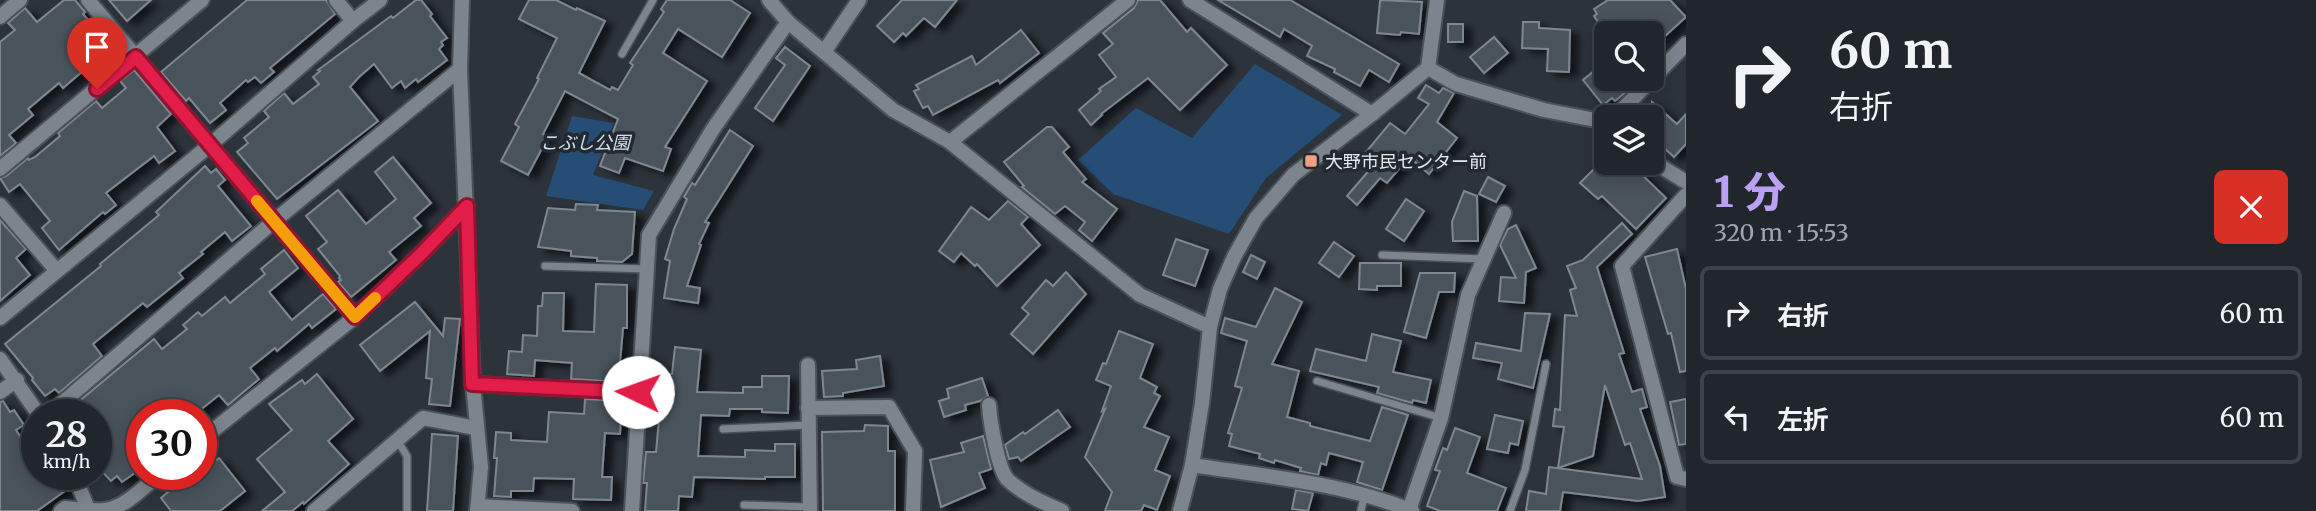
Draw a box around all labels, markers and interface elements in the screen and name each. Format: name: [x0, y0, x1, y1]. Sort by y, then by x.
pin: [67, 17, 127, 89]
text: 60 m: [1829, 20, 1952, 81]
map controls: [1594, 21, 1664, 175]
button: search: [1594, 21, 1664, 91]
icon: arrive: [78, 28, 116, 66]
icon: right: [1714, 28, 1805, 119]
text: 右折: [1829, 87, 1893, 127]
button: layers: [1594, 105, 1664, 175]
park label: こぶし公園: [540, 131, 633, 154]
place label: 大野市民センター前: [1325, 150, 1487, 173]
marker: 大野市民センター前: [1303, 153, 1319, 169]
text: 1 分: [1714, 166, 1786, 218]
button: close: [2214, 170, 2288, 244]
text: 320 m · 15:53: [1714, 218, 1849, 247]
icon: right: [1718, 294, 1756, 332]
text: 60 m: [2220, 297, 2284, 330]
text: 右折: [1777, 299, 1829, 332]
position arrow: [601, 355, 675, 429]
icon: left: [1718, 398, 1756, 436]
speed limit sign: 30: [126, 399, 217, 490]
text: 60 m: [2220, 401, 2284, 434]
text: 左折: [1777, 403, 1829, 436]
text: 28: [45, 413, 88, 457]
text: km/h: [43, 450, 90, 473]

